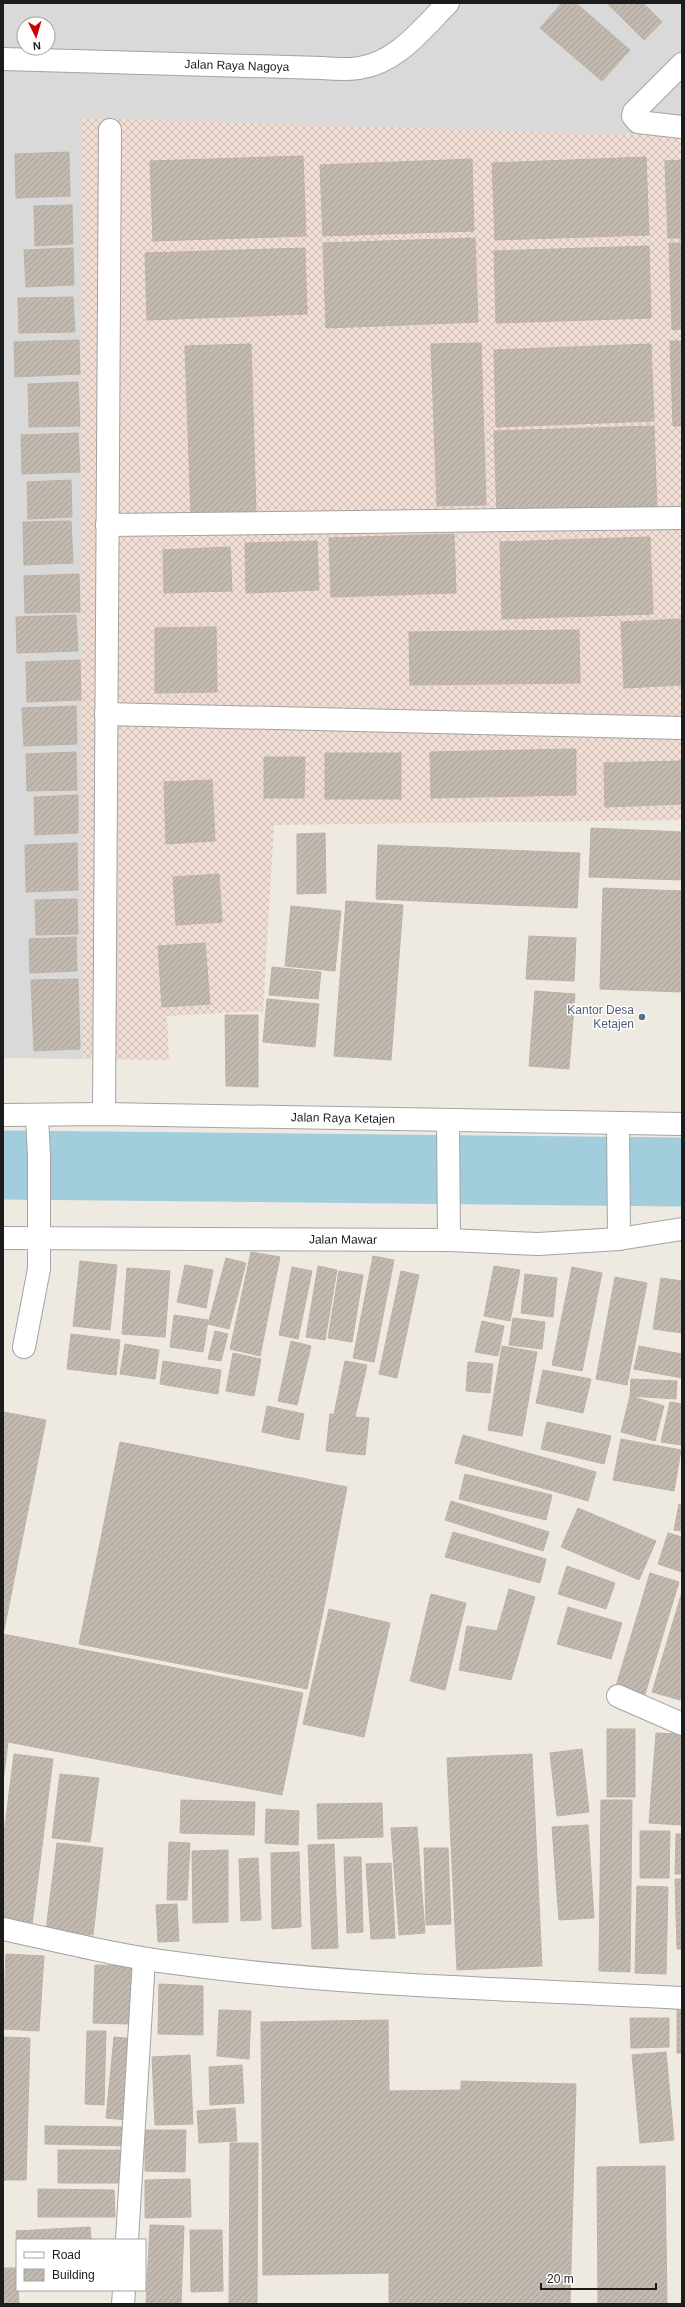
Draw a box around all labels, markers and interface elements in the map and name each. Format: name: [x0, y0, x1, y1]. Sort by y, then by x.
north arrow: [16, 16, 56, 56]
text: N: [32, 40, 41, 52]
street label: Jalan Raya Nagoya: [184, 57, 290, 74]
place label: Kantor Desa Ketajen: [567, 1003, 634, 1031]
marker: Kantor Desa Ketajen: [637, 1012, 647, 1022]
street label: Jalan Raya Ketajen: [291, 1110, 395, 1126]
street label: Jalan Mawar: [309, 1232, 377, 1247]
legend: [16, 2239, 146, 2291]
text: Road: [52, 2248, 81, 2262]
scale bar: [541, 2265, 656, 2291]
text: Building: [52, 2268, 95, 2282]
text: 20 m: [547, 2272, 574, 2286]

